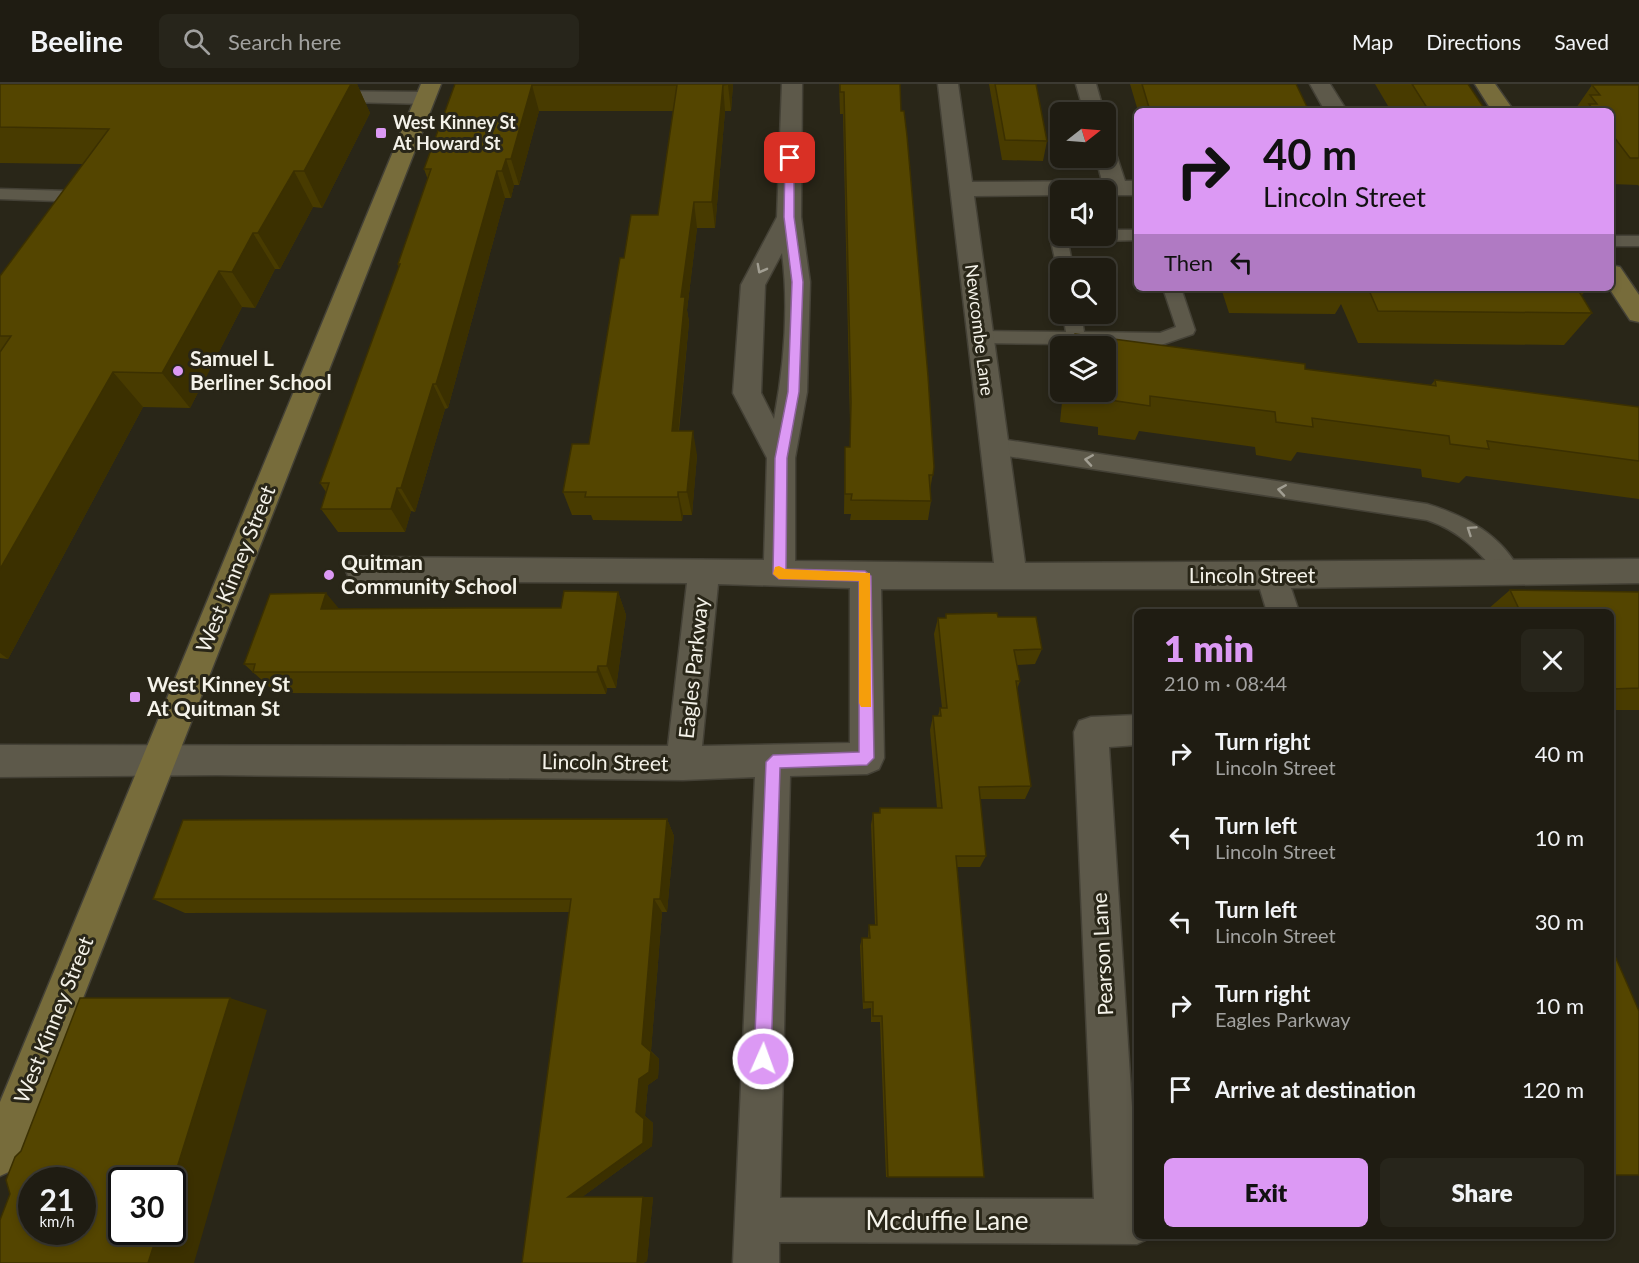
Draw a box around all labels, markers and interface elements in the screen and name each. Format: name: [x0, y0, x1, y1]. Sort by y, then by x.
search box: [159, 14, 579, 68]
text: Beeline: [30, 24, 123, 58]
icon: search: [180, 25, 213, 58]
text: Search here: [228, 28, 341, 55]
text: Map: [1352, 29, 1393, 54]
text: Directions: [1426, 29, 1521, 54]
text: Saved: [1554, 29, 1609, 54]
north arrow: [1050, 102, 1116, 168]
map controls: [1050, 102, 1116, 402]
place label: West Kinney St At Howard St: [392, 111, 516, 154]
marker: West Kinney St At Howard St: [374, 126, 388, 140]
text: 40 m: [1263, 129, 1357, 179]
pin: [764, 132, 815, 183]
icon: right: [1164, 132, 1242, 210]
icon: arrive: [773, 141, 806, 174]
button: sound: [1050, 180, 1116, 246]
text: Lincoln Street: [1263, 180, 1426, 213]
icon: left: [1225, 246, 1258, 279]
text: Then: [1164, 249, 1213, 276]
button: search: [1050, 258, 1116, 324]
one-way arrow: [757, 263, 768, 273]
street label: Newcombe Lane: [961, 263, 999, 397]
button: layers: [1050, 336, 1116, 402]
place label: Samuel L Berliner School: [190, 345, 332, 394]
marker: Samuel L Berliner School: [171, 364, 185, 378]
one-way arrow: [1084, 455, 1094, 467]
street label: West Kinney Street: [190, 481, 280, 656]
one-way arrow: [1277, 484, 1286, 496]
one-way arrow: [1467, 526, 1478, 537]
place label: Quitman Community School: [341, 549, 517, 598]
street label: Lincoln Street: [1189, 562, 1316, 587]
marker: Quitman Community School: [322, 568, 336, 582]
street label: Eagles Parkway: [673, 596, 712, 740]
text: 1 min: [1164, 626, 1254, 670]
button: close: [1521, 629, 1584, 692]
place label: West Kinney St At Quitman St: [146, 671, 290, 720]
text: 210 m · 08:44: [1164, 671, 1287, 695]
marker: West Kinney St At Quitman St: [128, 690, 142, 704]
text: Turn right: [1215, 728, 1310, 755]
icon: right: [1164, 737, 1197, 770]
text: 40 m: [1535, 740, 1584, 767]
street label: Lincoln Street: [541, 748, 669, 775]
text: Lincoln Street: [1215, 755, 1336, 779]
text: Turn left: [1215, 812, 1297, 839]
icon: left: [1164, 821, 1197, 854]
text: 10 m: [1535, 824, 1584, 851]
text: Lincoln Street: [1215, 839, 1336, 863]
street label: Pearson Lane: [1086, 892, 1117, 1016]
text: Turn left: [1215, 896, 1297, 923]
icon: left: [1164, 905, 1197, 938]
text: 30 m: [1535, 908, 1584, 935]
text: Lincoln Street: [1215, 923, 1336, 947]
street label: West Kinney Street: [8, 932, 98, 1107]
text: Turn right: [1215, 980, 1310, 1007]
icon: right: [1164, 989, 1197, 1022]
text: 10 m: [1535, 992, 1584, 1019]
text: Eagles Parkway: [1215, 1007, 1351, 1031]
position arrow: [731, 1027, 795, 1091]
icon: arrive: [1164, 1073, 1197, 1106]
text: Arrive at destination: [1215, 1076, 1416, 1103]
text: 120 m: [1522, 1076, 1584, 1103]
button: Exit: [1164, 1158, 1368, 1227]
button: Share: [1380, 1158, 1584, 1227]
speed limit sign: 30: [108, 1167, 186, 1245]
text: 21: [40, 1181, 74, 1217]
street label: Mcduffie Lane: [866, 1204, 1029, 1236]
text: km/h: [39, 1212, 75, 1230]

